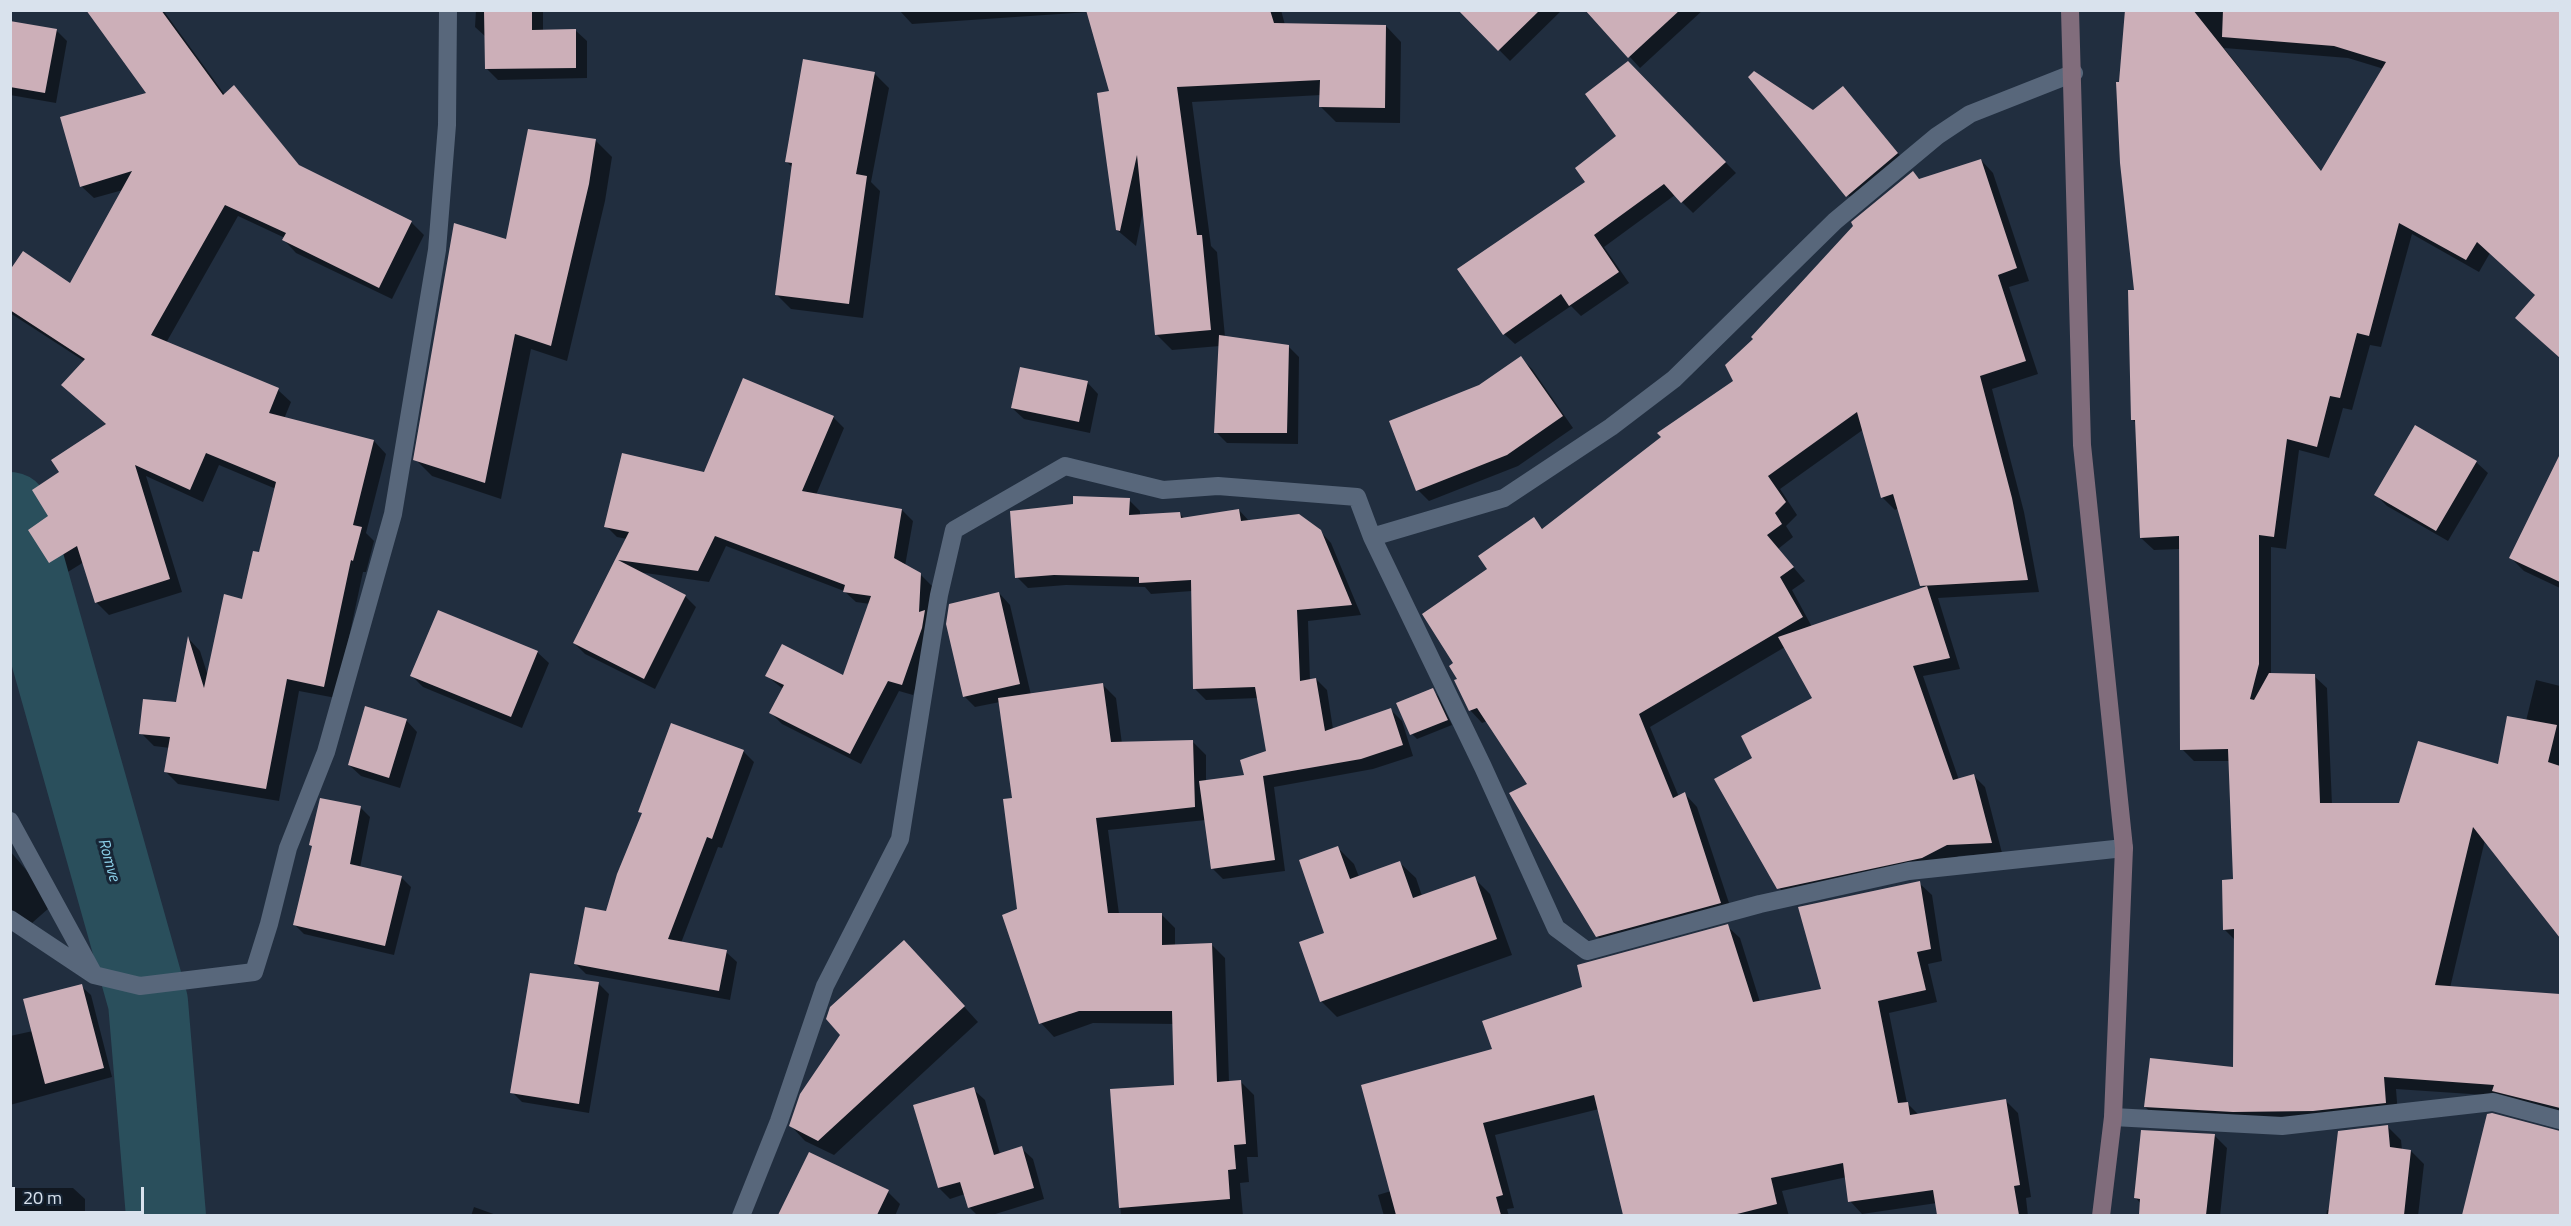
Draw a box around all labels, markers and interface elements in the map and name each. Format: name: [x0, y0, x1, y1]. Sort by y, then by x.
water label: Romve: [93, 836, 123, 884]
scale bar: [15, 1175, 147, 1213]
text: 20 m: [23, 1184, 62, 1211]

